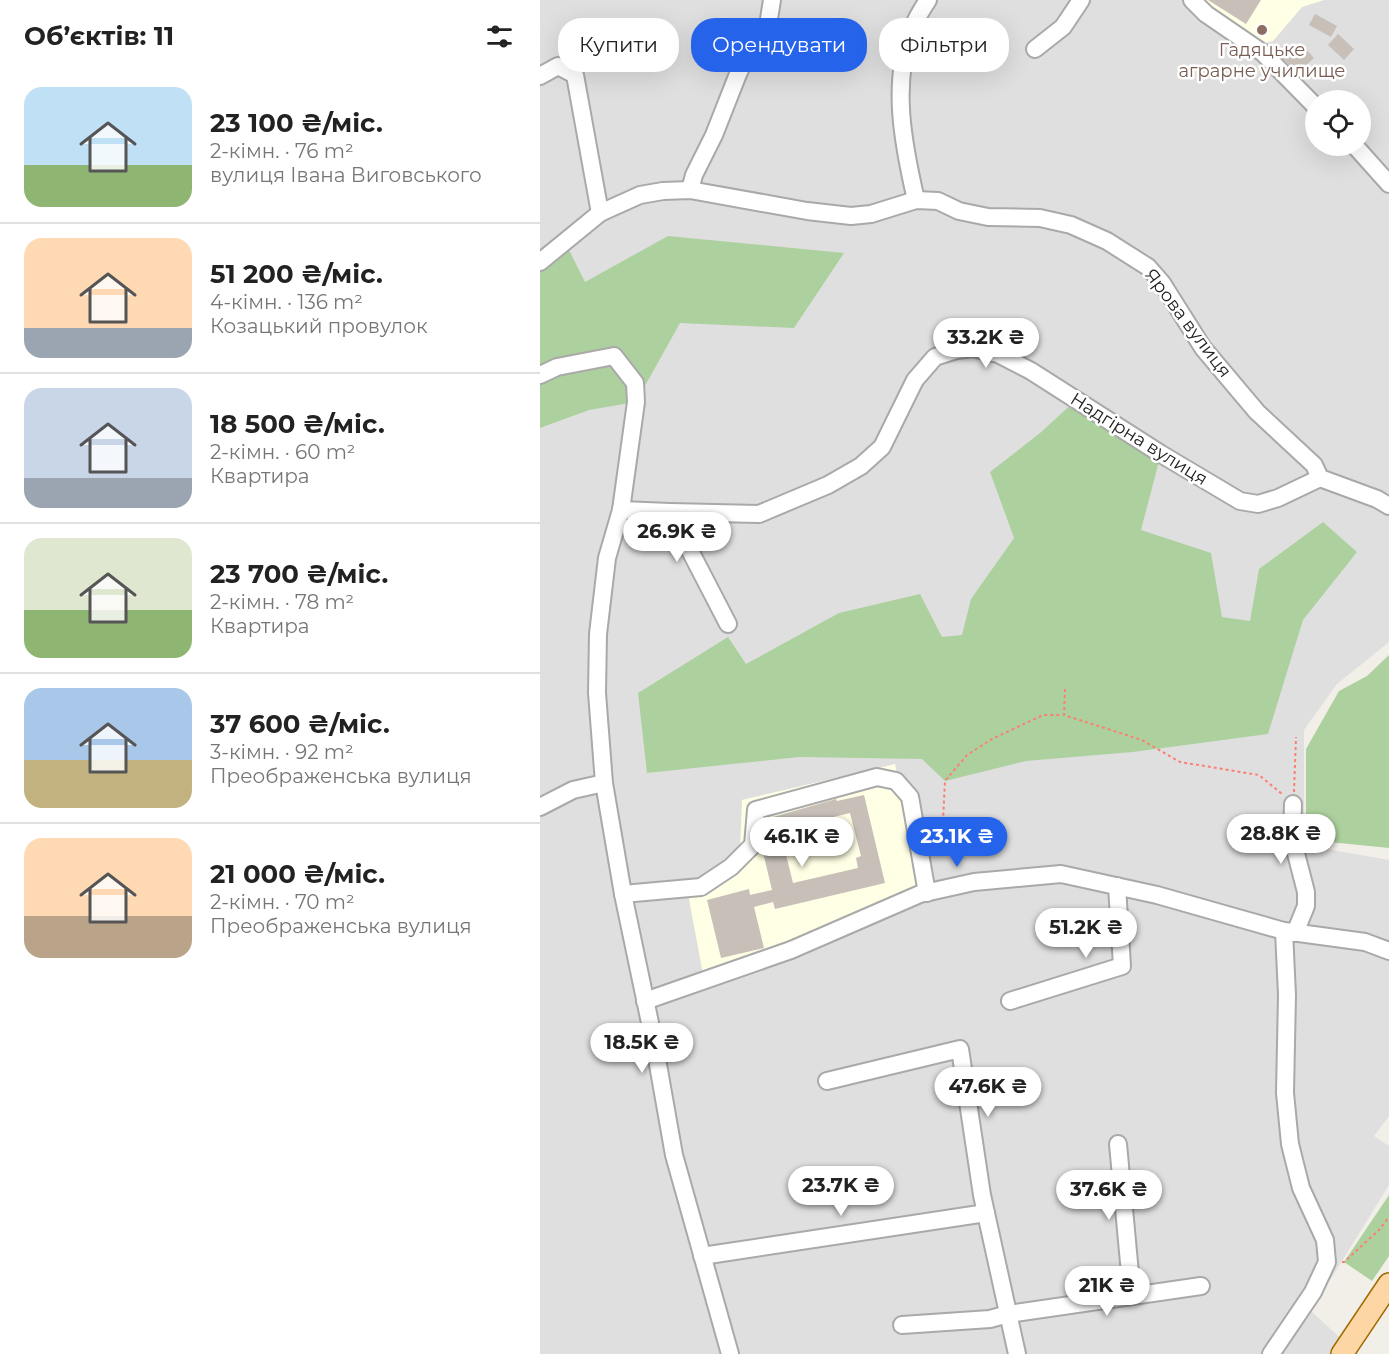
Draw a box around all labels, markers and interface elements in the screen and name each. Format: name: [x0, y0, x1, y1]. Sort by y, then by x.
chip: Купити: [558, 18, 679, 72]
chip: Орендувати: [691, 18, 867, 72]
chip: Фільтри: [879, 18, 1009, 72]
text: Об’єктів: 11: [24, 20, 174, 52]
icon: filters: [483, 20, 516, 53]
marker: Гадяцьке аграрне училище: [1255, 23, 1269, 37]
place label: Гадяцьке аграрне училище: [1179, 39, 1345, 82]
map controls: [1305, 90, 1371, 156]
button: locate: [1305, 90, 1371, 156]
text: 23 100 ₴/міс.: [210, 107, 383, 139]
icon: home: [72, 111, 144, 183]
text: 2-кімн. · 76 m²: [210, 139, 354, 163]
text: вулиця Івана Виговського: [210, 163, 482, 187]
text: 51 200 ₴/міс.: [210, 258, 383, 290]
icon: home: [72, 262, 144, 334]
street label: Ярова вулиця: [1140, 264, 1236, 382]
text: 4-кімн. · 136 m²: [210, 290, 363, 314]
text: Козацький провулок: [210, 314, 428, 338]
pin: 33.2K ₴: [931, 318, 1041, 369]
text: 33.2K ₴: [947, 325, 1025, 349]
street label: Надгірна вулиця: [1066, 388, 1212, 490]
text: 18 500 ₴/міс.: [210, 408, 385, 440]
icon: home: [72, 412, 144, 484]
text: 2-кімн. · 60 m²: [210, 440, 355, 464]
text: Квартира: [210, 464, 310, 488]
pin: 26.9K ₴: [622, 512, 732, 563]
text: 26.9K ₴: [637, 519, 717, 543]
text: 23 700 ₴/міс.: [210, 558, 388, 590]
icon: home: [72, 562, 144, 634]
text: 2-кімн. · 78 m²: [210, 590, 354, 614]
text: Квартира: [210, 614, 310, 638]
text: 37 600 ₴/міс.: [210, 708, 390, 740]
icon: home: [72, 712, 144, 784]
text: 3-кімн. · 92 m²: [210, 740, 354, 764]
text: Преображенська вулиця: [210, 764, 472, 788]
pin: 28.8K ₴: [1226, 814, 1336, 865]
pin: 46.1K ₴: [747, 817, 857, 868]
pin: 23.1K ₴: [902, 817, 1012, 868]
text: 28.8K ₴: [1241, 821, 1321, 845]
text: 46.1K ₴: [764, 824, 840, 848]
text: 23.1K ₴: [920, 824, 994, 848]
text: 21 000 ₴/міс.: [210, 858, 385, 890]
icon: home: [72, 862, 144, 934]
text: 2-кімн. · 70 m²: [210, 890, 355, 914]
pin: 51.2K ₴: [1031, 908, 1141, 959]
text: Преображенська вулиця: [210, 914, 472, 938]
text: 51.2K ₴: [1049, 915, 1123, 939]
pin: 18.5K ₴: [587, 1023, 697, 1074]
text: 18.5K ₴: [604, 1030, 680, 1054]
pin: 47.6K ₴: [933, 1067, 1043, 1118]
text: 47.6K ₴: [948, 1074, 1028, 1098]
pin: 23.7K ₴: [786, 1166, 896, 1217]
pin: 37.6K ₴: [1054, 1170, 1164, 1221]
text: 23.7K ₴: [802, 1173, 880, 1197]
text: 37.6K ₴: [1070, 1177, 1148, 1201]
pin: 21K ₴: [1065, 1266, 1149, 1317]
text: 21K ₴: [1079, 1273, 1135, 1297]

